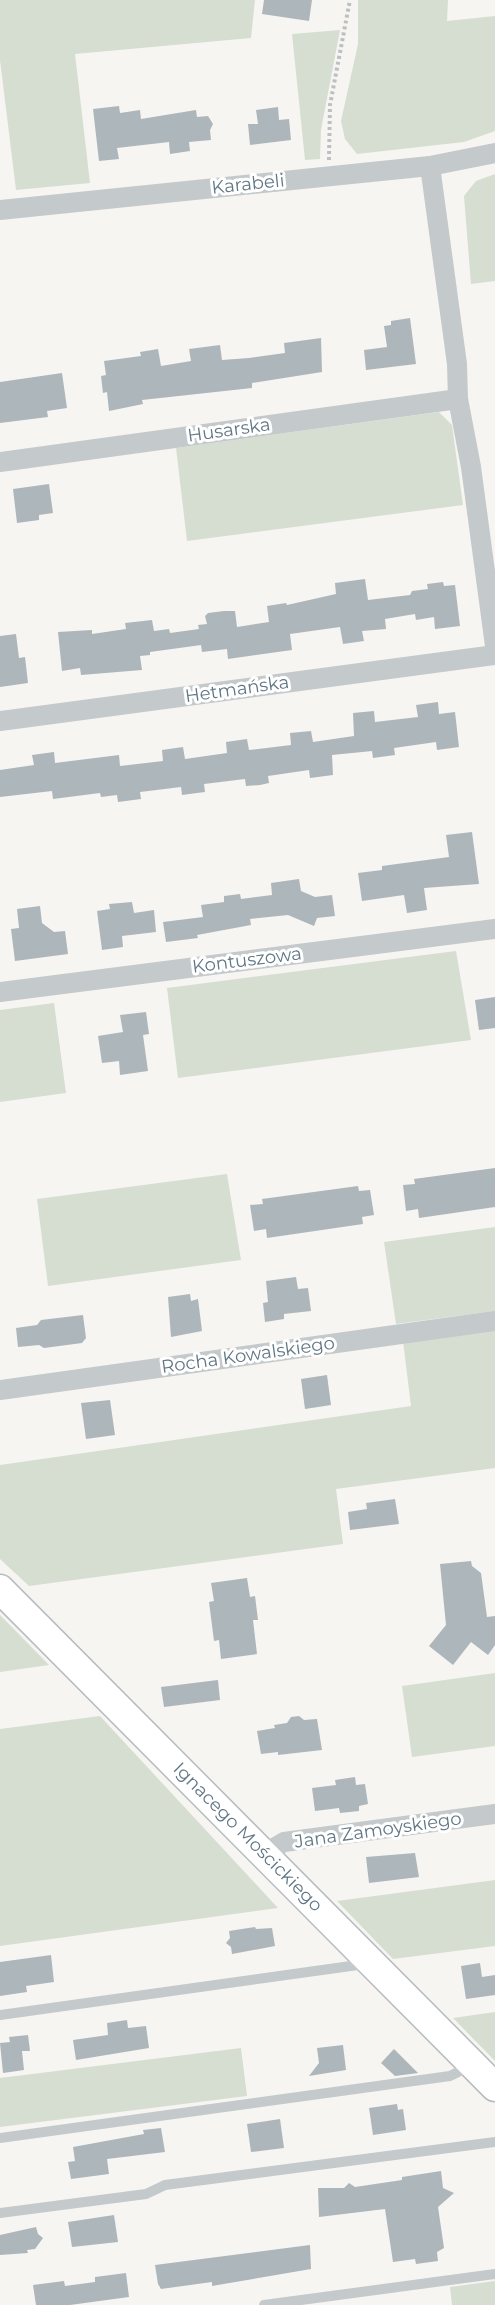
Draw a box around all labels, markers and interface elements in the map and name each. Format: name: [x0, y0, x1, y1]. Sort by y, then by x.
street label: Karabeli: [211, 169, 285, 199]
street label: Husarska: [186, 413, 272, 447]
street label: Hetmańska: [184, 671, 290, 707]
street label: Kontuszowa: [191, 942, 303, 978]
street label: Rocha Kowalskiego: [160, 1332, 336, 1378]
street label: Ignacego Mościckiego: [169, 1758, 327, 1916]
street label: Jana Zamoyskiego: [292, 1807, 463, 1853]

